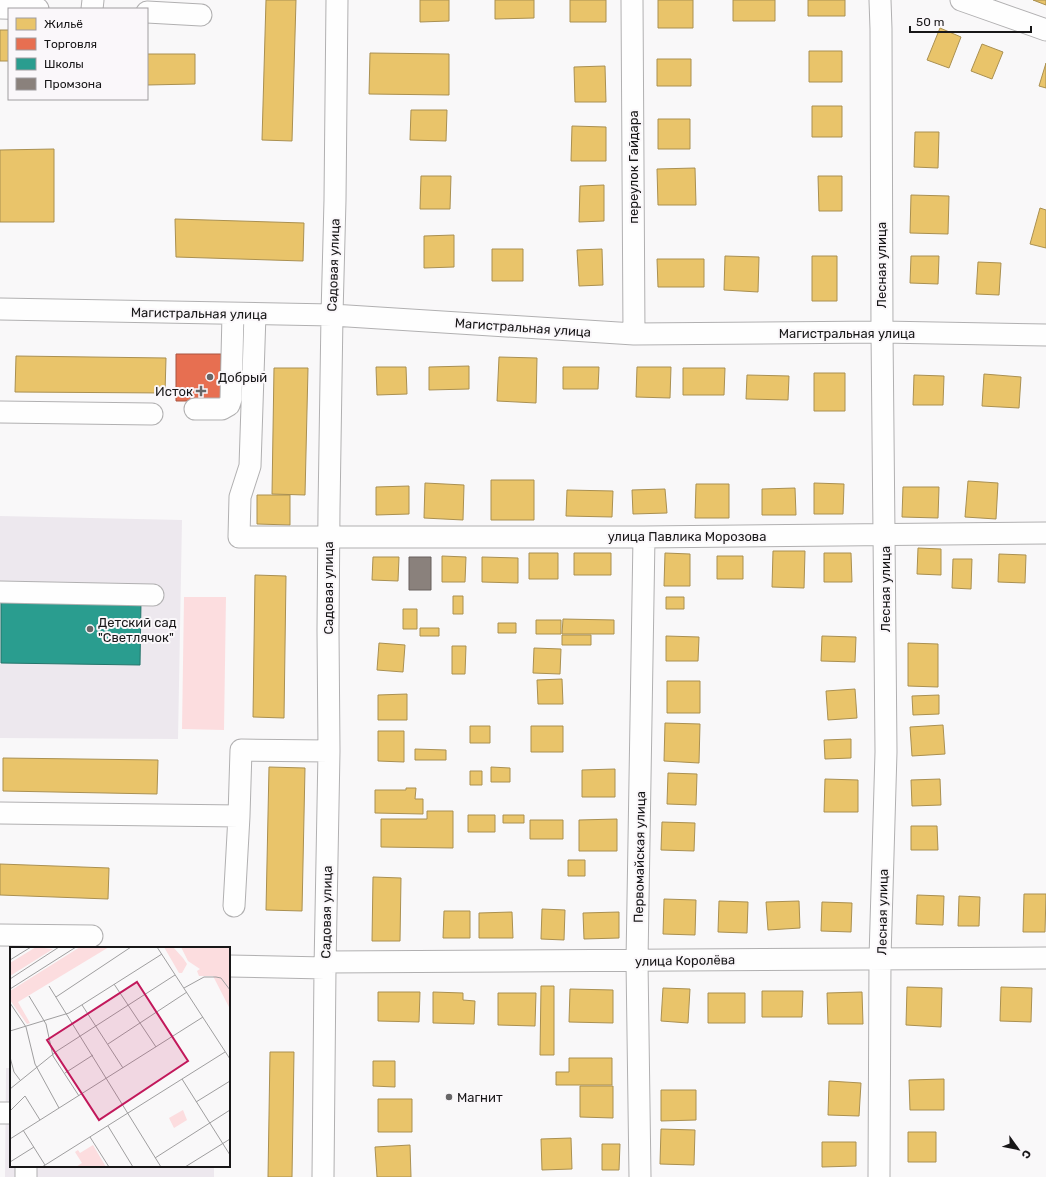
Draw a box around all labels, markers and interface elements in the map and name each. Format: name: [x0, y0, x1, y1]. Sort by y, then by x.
legend: [8, 8, 148, 100]
scale bar: [910, 8, 1031, 34]
text: 50 m: [916, 15, 944, 29]
text: Жильё: [44, 17, 83, 31]
text: Торговля: [44, 37, 97, 51]
text: Школы: [44, 57, 84, 71]
text: Промзона: [44, 77, 102, 91]
street label: переулок Гайдара: [626, 110, 641, 224]
street label: Садовая улица: [324, 218, 343, 312]
street label: Лесная улица: [874, 222, 889, 308]
street label: Магистральная улица: [131, 305, 267, 322]
street label: Магистральная улица: [454, 315, 592, 340]
street label: Магистральная улица: [779, 326, 915, 341]
place label: Добрый: [218, 370, 267, 385]
marker: Добрый: [205, 372, 215, 382]
place label: Исток: [155, 384, 193, 399]
marker: Исток: [196, 386, 206, 396]
street label: улица Павлика Морозова: [608, 529, 766, 544]
street label: Садовая улица: [321, 541, 336, 635]
street label: Лесная улица: [878, 546, 893, 632]
place label: Детский сад "Светлячок": [98, 615, 177, 645]
marker: Детский сад "Светлячок": [85, 624, 95, 634]
street label: Первомайская улица: [631, 791, 648, 923]
street label: Садовая улица: [318, 865, 335, 959]
street label: Лесная улица: [874, 869, 891, 955]
inset map: [10, 947, 230, 1167]
street label: улица Королёва: [635, 952, 735, 969]
place label: Магнит: [457, 1090, 503, 1105]
marker: Магнит: [444, 1092, 454, 1102]
north arrow: [998, 1129, 1038, 1169]
text: С: [1018, 1147, 1034, 1161]

